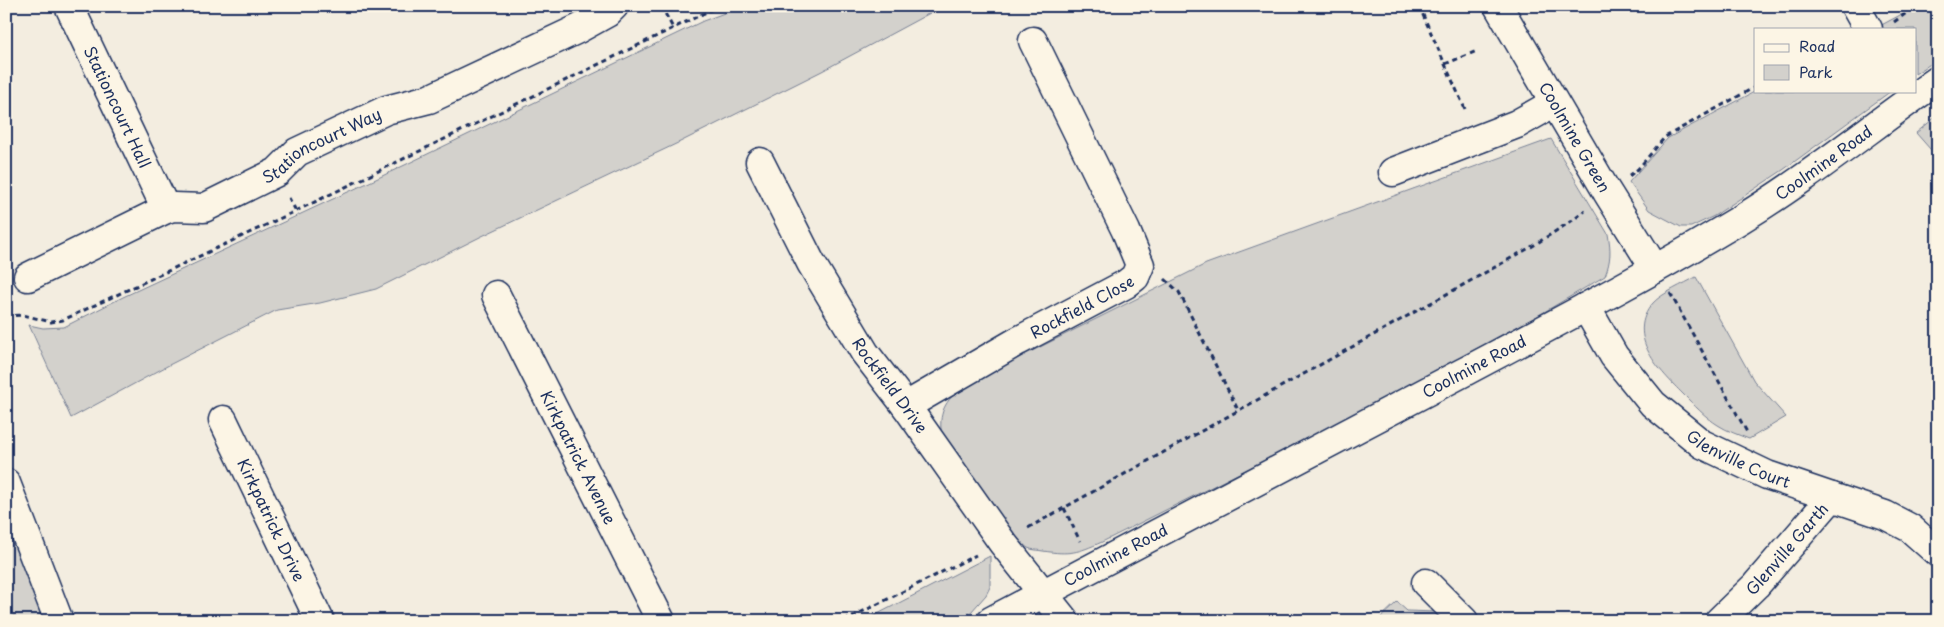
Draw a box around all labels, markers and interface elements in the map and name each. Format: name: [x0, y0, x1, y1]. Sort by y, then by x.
legend: [1754, 28, 1916, 92]
text: Road: [1799, 34, 1835, 57]
street label: Stationcourt Hall: [79, 42, 158, 172]
text: Park: [1799, 60, 1833, 83]
street label: Coolmine Green: [1534, 77, 1618, 196]
street label: Stationcourt Way: [258, 101, 385, 189]
street label: Coolmine Road: [1770, 119, 1877, 205]
street label: Rockfield Close: [1026, 269, 1139, 344]
street label: Coolmine Road: [1417, 328, 1530, 403]
street label: Rockfield Drive: [847, 333, 934, 438]
street label: Kirkpatrick Avenue: [535, 386, 623, 528]
street label: Glenville Court: [1682, 423, 1794, 493]
street label: Kirkpatrick Drive: [232, 454, 312, 585]
street label: Glenville Garth: [1739, 497, 1833, 600]
street label: Coolmine Road: [1059, 517, 1172, 591]

